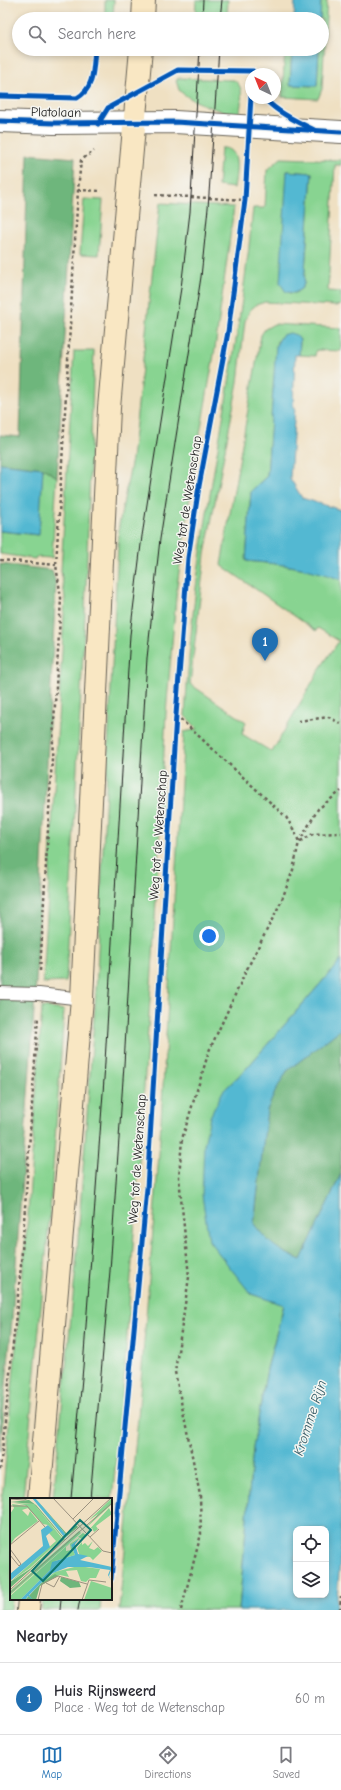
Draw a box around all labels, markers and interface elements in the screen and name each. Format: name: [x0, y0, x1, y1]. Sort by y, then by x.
search box: [12, 12, 329, 56]
icon: search: [26, 23, 48, 45]
text: Search here: [58, 25, 136, 43]
north arrow: [245, 68, 281, 104]
street label: Platolaan: [31, 104, 81, 120]
street label: Weg tot de Wetenschap: [169, 434, 205, 565]
pin: 1: [252, 628, 278, 661]
street label: Weg tot de Wetenschap: [146, 769, 170, 900]
your location: [199, 926, 219, 946]
street label: Weg tot de Wetenschap: [125, 1093, 149, 1224]
water label: Kromme Rijn: [290, 1378, 330, 1458]
inset map: [10, 1498, 112, 1600]
map controls: [293, 1526, 329, 1598]
button: locate: [293, 1526, 329, 1562]
button: layers: [293, 1562, 329, 1598]
text: Nearby: [16, 1627, 67, 1646]
text: Huis Rijnsweerd: [54, 1682, 156, 1700]
text: 1: [26, 1691, 32, 1706]
text: 60 m: [295, 1691, 325, 1706]
text: Place · Weg tot de Wetenschap: [54, 1700, 225, 1715]
tab: Map: [41, 1744, 63, 1781]
tab: Directions: [145, 1744, 191, 1781]
tab: Saved: [273, 1744, 300, 1781]

